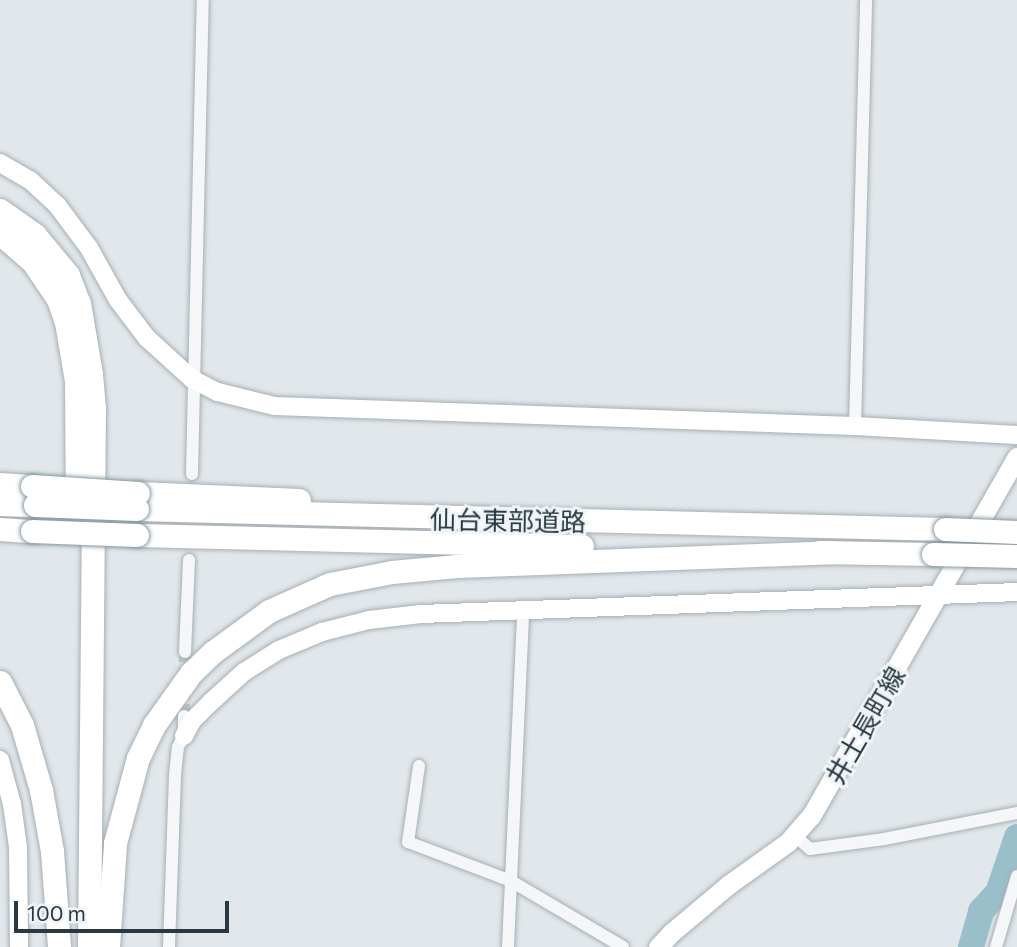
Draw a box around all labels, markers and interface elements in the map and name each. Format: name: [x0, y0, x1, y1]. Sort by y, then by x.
street label: 仙台東部道路: [430, 503, 586, 537]
street label: 井土長町線: [819, 661, 911, 789]
scale bar: [18, 888, 233, 932]
text: 100 m: [27, 900, 86, 925]

